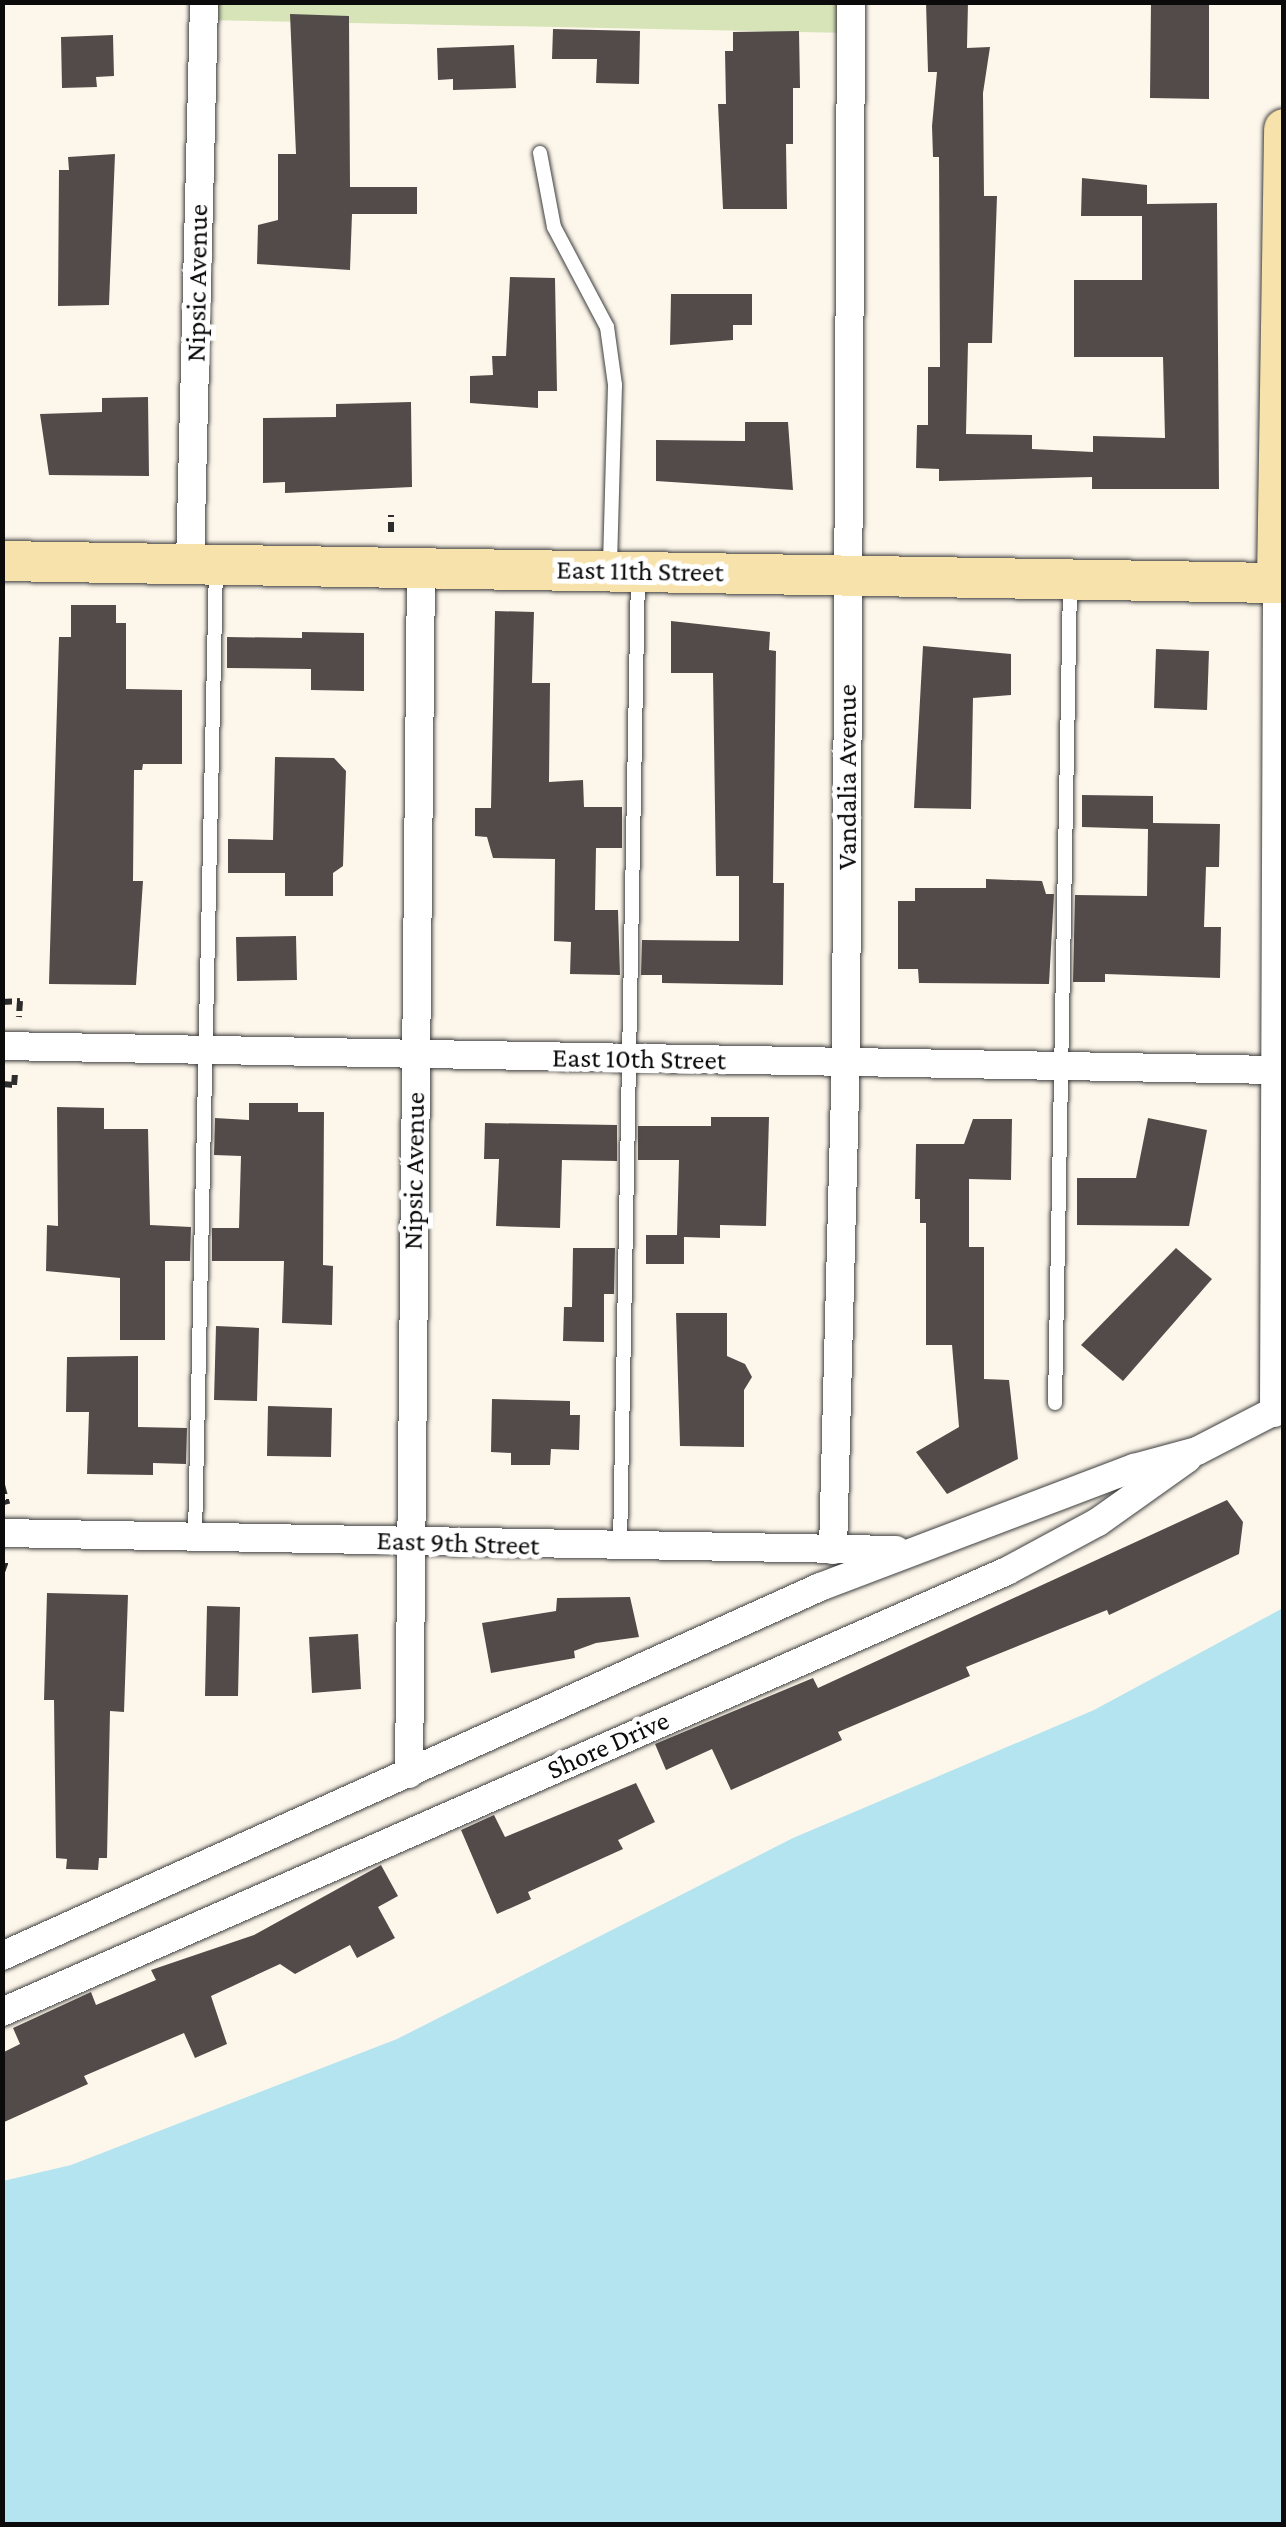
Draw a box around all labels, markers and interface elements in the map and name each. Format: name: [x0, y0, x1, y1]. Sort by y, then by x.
street label: Nipsic Avenue: [179, 204, 215, 362]
street label: East 11th Street: [556, 553, 724, 589]
street label: Vandalia Avenue: [830, 684, 864, 870]
street label: East 10th Street: [552, 1041, 726, 1077]
street label: Nipsic Avenue: [396, 1092, 432, 1250]
street label: East 9th Street: [376, 1523, 540, 1563]
street label: Shore Drive: [542, 1703, 674, 1787]

